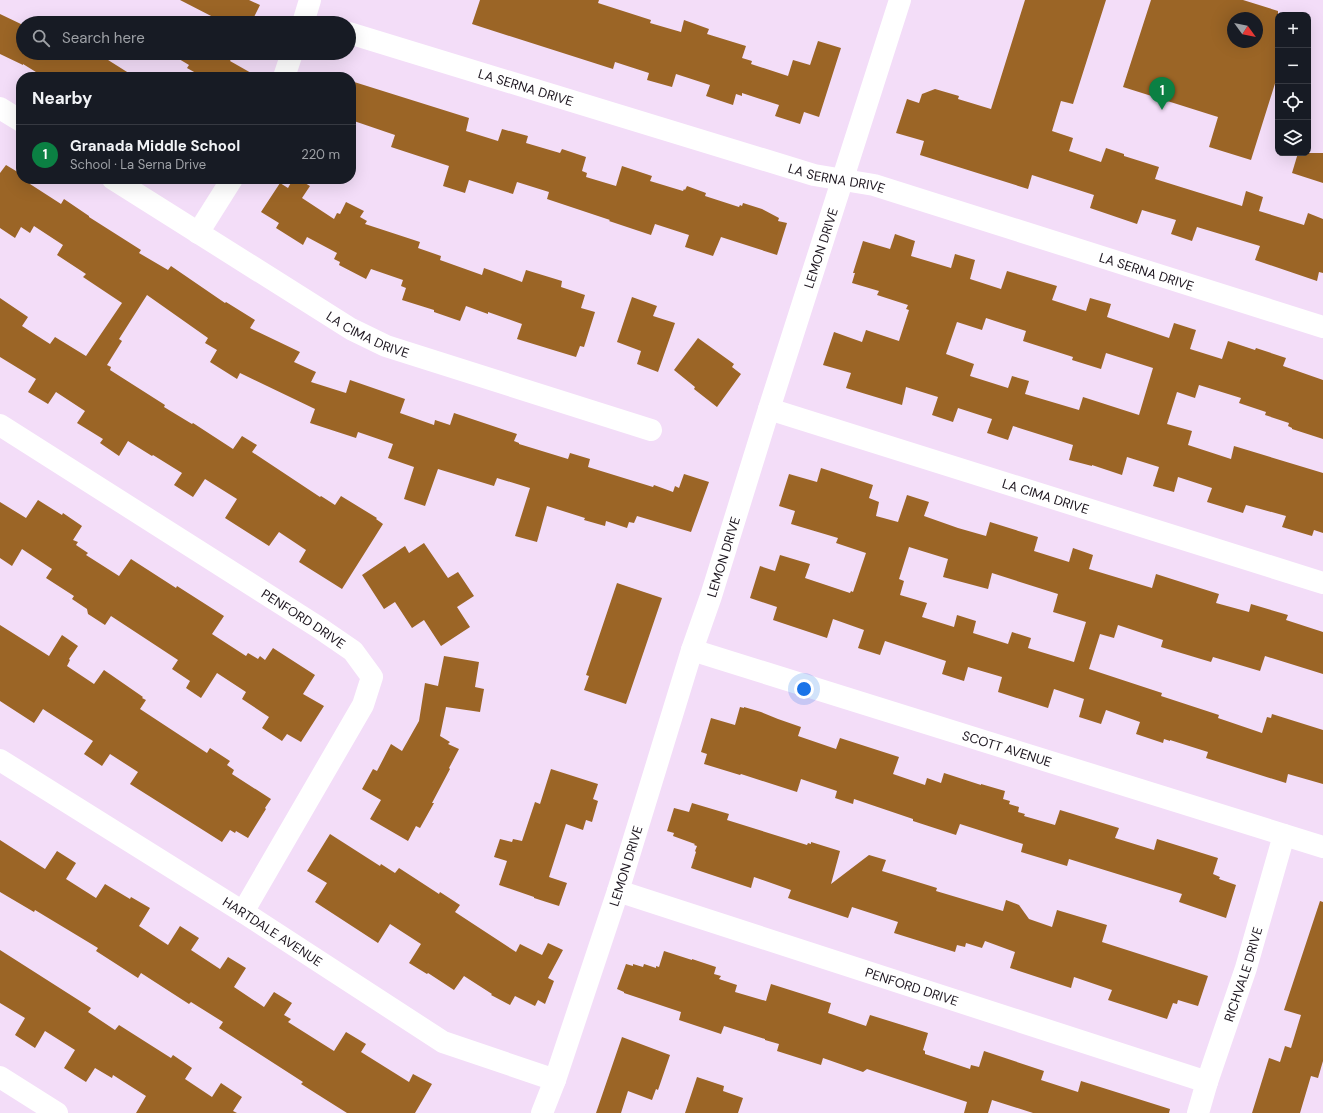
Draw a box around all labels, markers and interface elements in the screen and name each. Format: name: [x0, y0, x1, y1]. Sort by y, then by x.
north arrow: [1227, 12, 1263, 48]
map controls: [1275, 12, 1311, 156]
button: +: [1275, 12, 1311, 48]
search box: [16, 16, 356, 60]
icon: search: [30, 27, 52, 49]
text: Search here: [62, 28, 145, 48]
button: −: [1275, 48, 1311, 84]
street label: LA SERNA DRIVE: [476, 65, 575, 110]
pin: 1: [1149, 77, 1175, 110]
button: locate: [1275, 84, 1311, 120]
text: Nearby: [32, 87, 92, 109]
button: layers: [1275, 120, 1311, 156]
text: Granada Middle School: [70, 136, 240, 156]
text: 1: [43, 146, 47, 163]
text: 220 m: [301, 146, 340, 163]
text: School · La Serna Drive: [70, 156, 206, 173]
street label: LA SERNA DRIVE: [786, 160, 887, 197]
street label: LEMON DRIVE: [800, 206, 842, 290]
street label: LA SERNA DRIVE: [1097, 249, 1196, 295]
street label: LA CIMA DRIVE: [323, 308, 411, 362]
street label: LA CIMA DRIVE: [1000, 475, 1091, 518]
street label: LEMON DRIVE: [703, 515, 744, 599]
street label: PENFORD DRIVE: [258, 585, 349, 652]
your location: [794, 679, 814, 699]
street label: SCOTT AVENUE: [960, 727, 1054, 771]
street label: LEMON DRIVE: [606, 824, 647, 908]
street label: HARTDALE AVENUE: [219, 893, 325, 970]
street label: RICHVALE DRIVE: [1220, 925, 1266, 1024]
street label: PENFORD DRIVE: [863, 964, 960, 1010]

